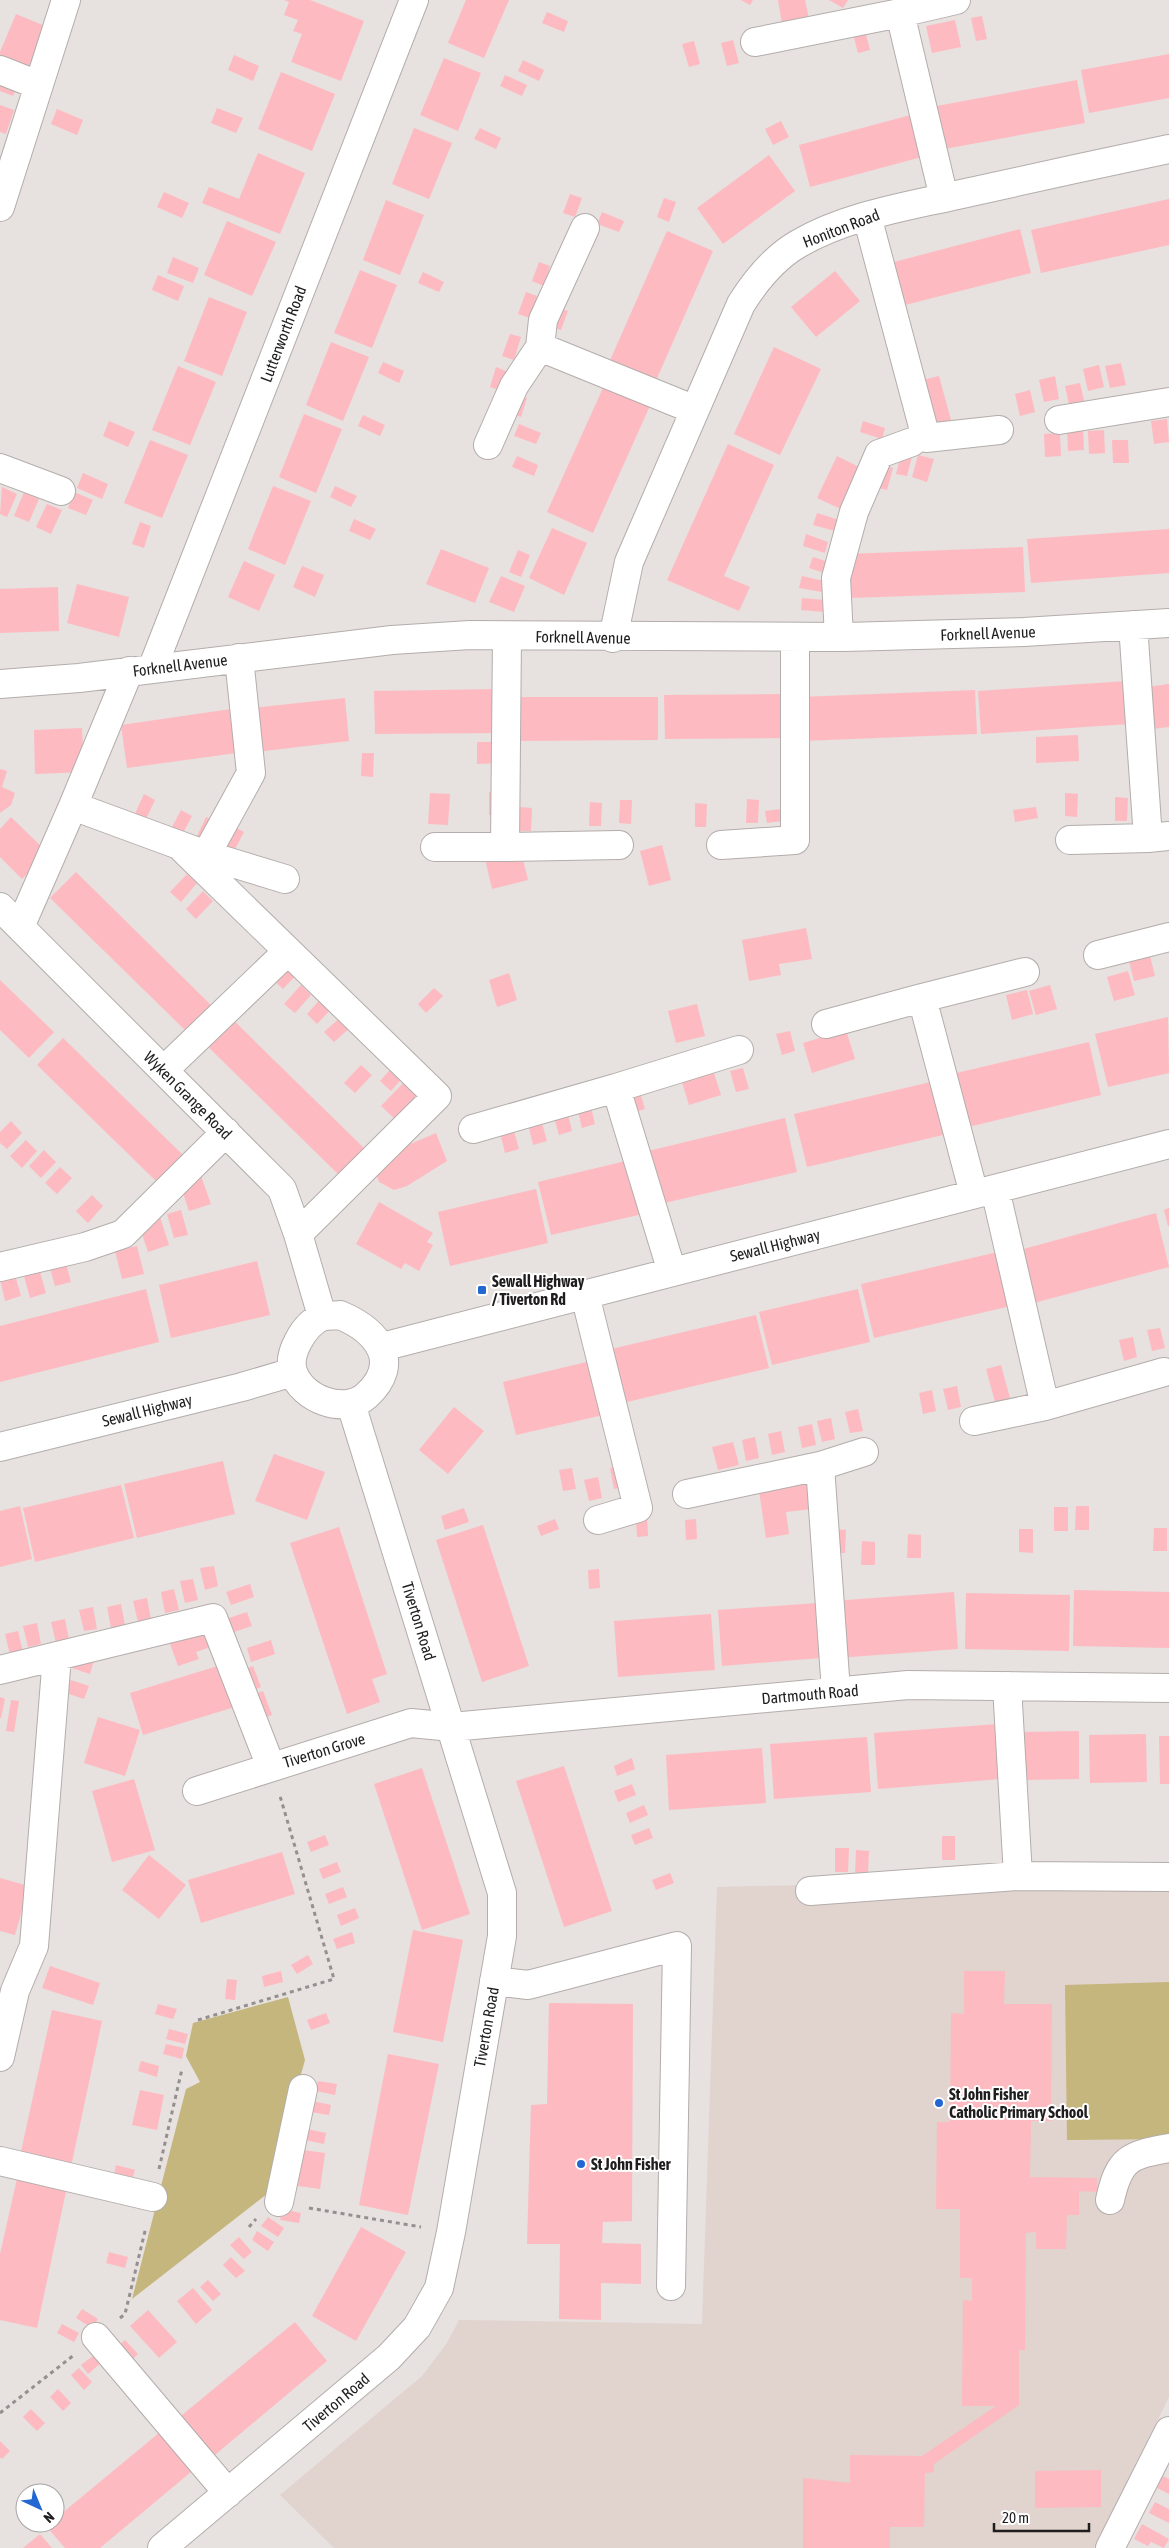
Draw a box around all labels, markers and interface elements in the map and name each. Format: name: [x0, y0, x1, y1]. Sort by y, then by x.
street label: Honiton Road: [800, 205, 882, 251]
street label: Lutterworth Road: [256, 283, 310, 385]
street label: Forknell Avenue: [940, 622, 1036, 644]
street label: Forknell Avenue: [535, 627, 631, 647]
street label: Forknell Avenue: [132, 650, 228, 680]
street label: Wyken Grange Road: [140, 1047, 236, 1143]
street label: Sewall Highway: [728, 1225, 823, 1266]
place label: Sewall Highway / Tiverton Rd: [492, 1272, 585, 1308]
marker: Sewall Highway / Tiverton Rd: [476, 1284, 488, 1296]
street label: Sewall Highway: [100, 1390, 195, 1431]
street label: Tiverton Road: [399, 1580, 439, 1662]
street label: Dartmouth Road: [761, 1681, 859, 1707]
street label: Tiverton Grove: [281, 1729, 367, 1771]
street label: Tiverton Road: [470, 1985, 502, 2069]
place label: St John Fisher Catholic Primary School: [949, 2085, 1089, 2121]
marker: St John Fisher Catholic Primary School: [933, 2097, 945, 2109]
place label: St John Fisher: [591, 2155, 671, 2173]
marker: St John Fisher: [575, 2158, 587, 2170]
street label: Tiverton Road: [299, 2369, 373, 2435]
north arrow: [15, 2483, 65, 2533]
scale bar: [994, 2500, 1089, 2532]
text: N: [41, 2509, 58, 2526]
text: 20 m: [1002, 2509, 1029, 2526]

